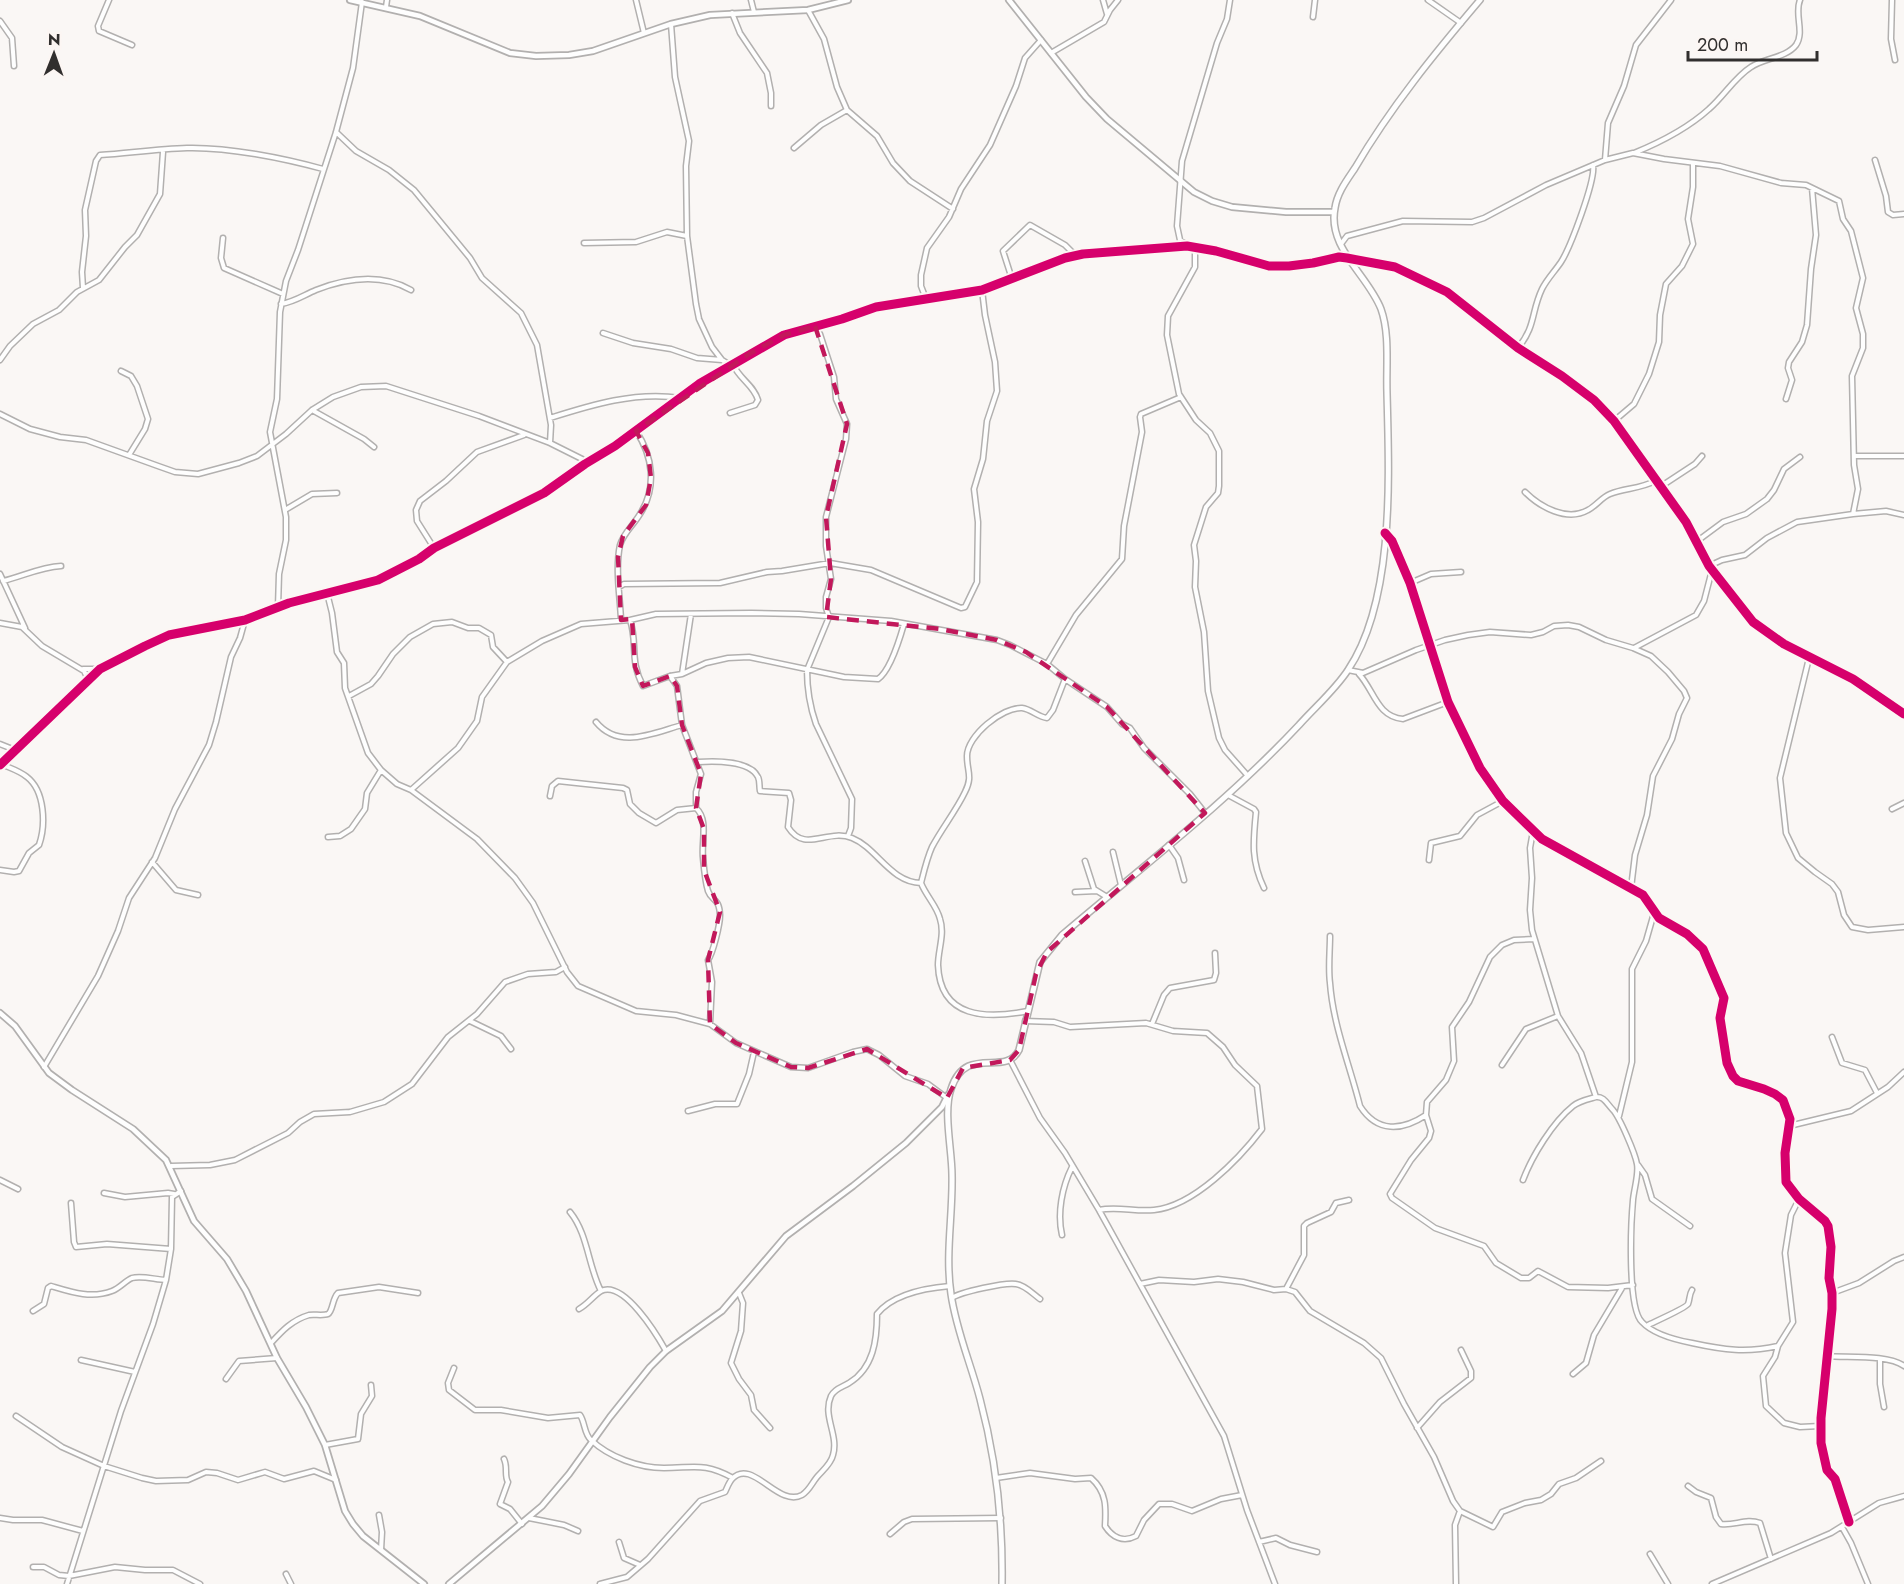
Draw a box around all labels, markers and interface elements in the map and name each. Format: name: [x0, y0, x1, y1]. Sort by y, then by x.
north arrow: [24, 24, 84, 84]
scale bar: [1688, 24, 1817, 62]
text: N: [48, 28, 61, 51]
text: 200 m: [1697, 32, 1748, 58]

